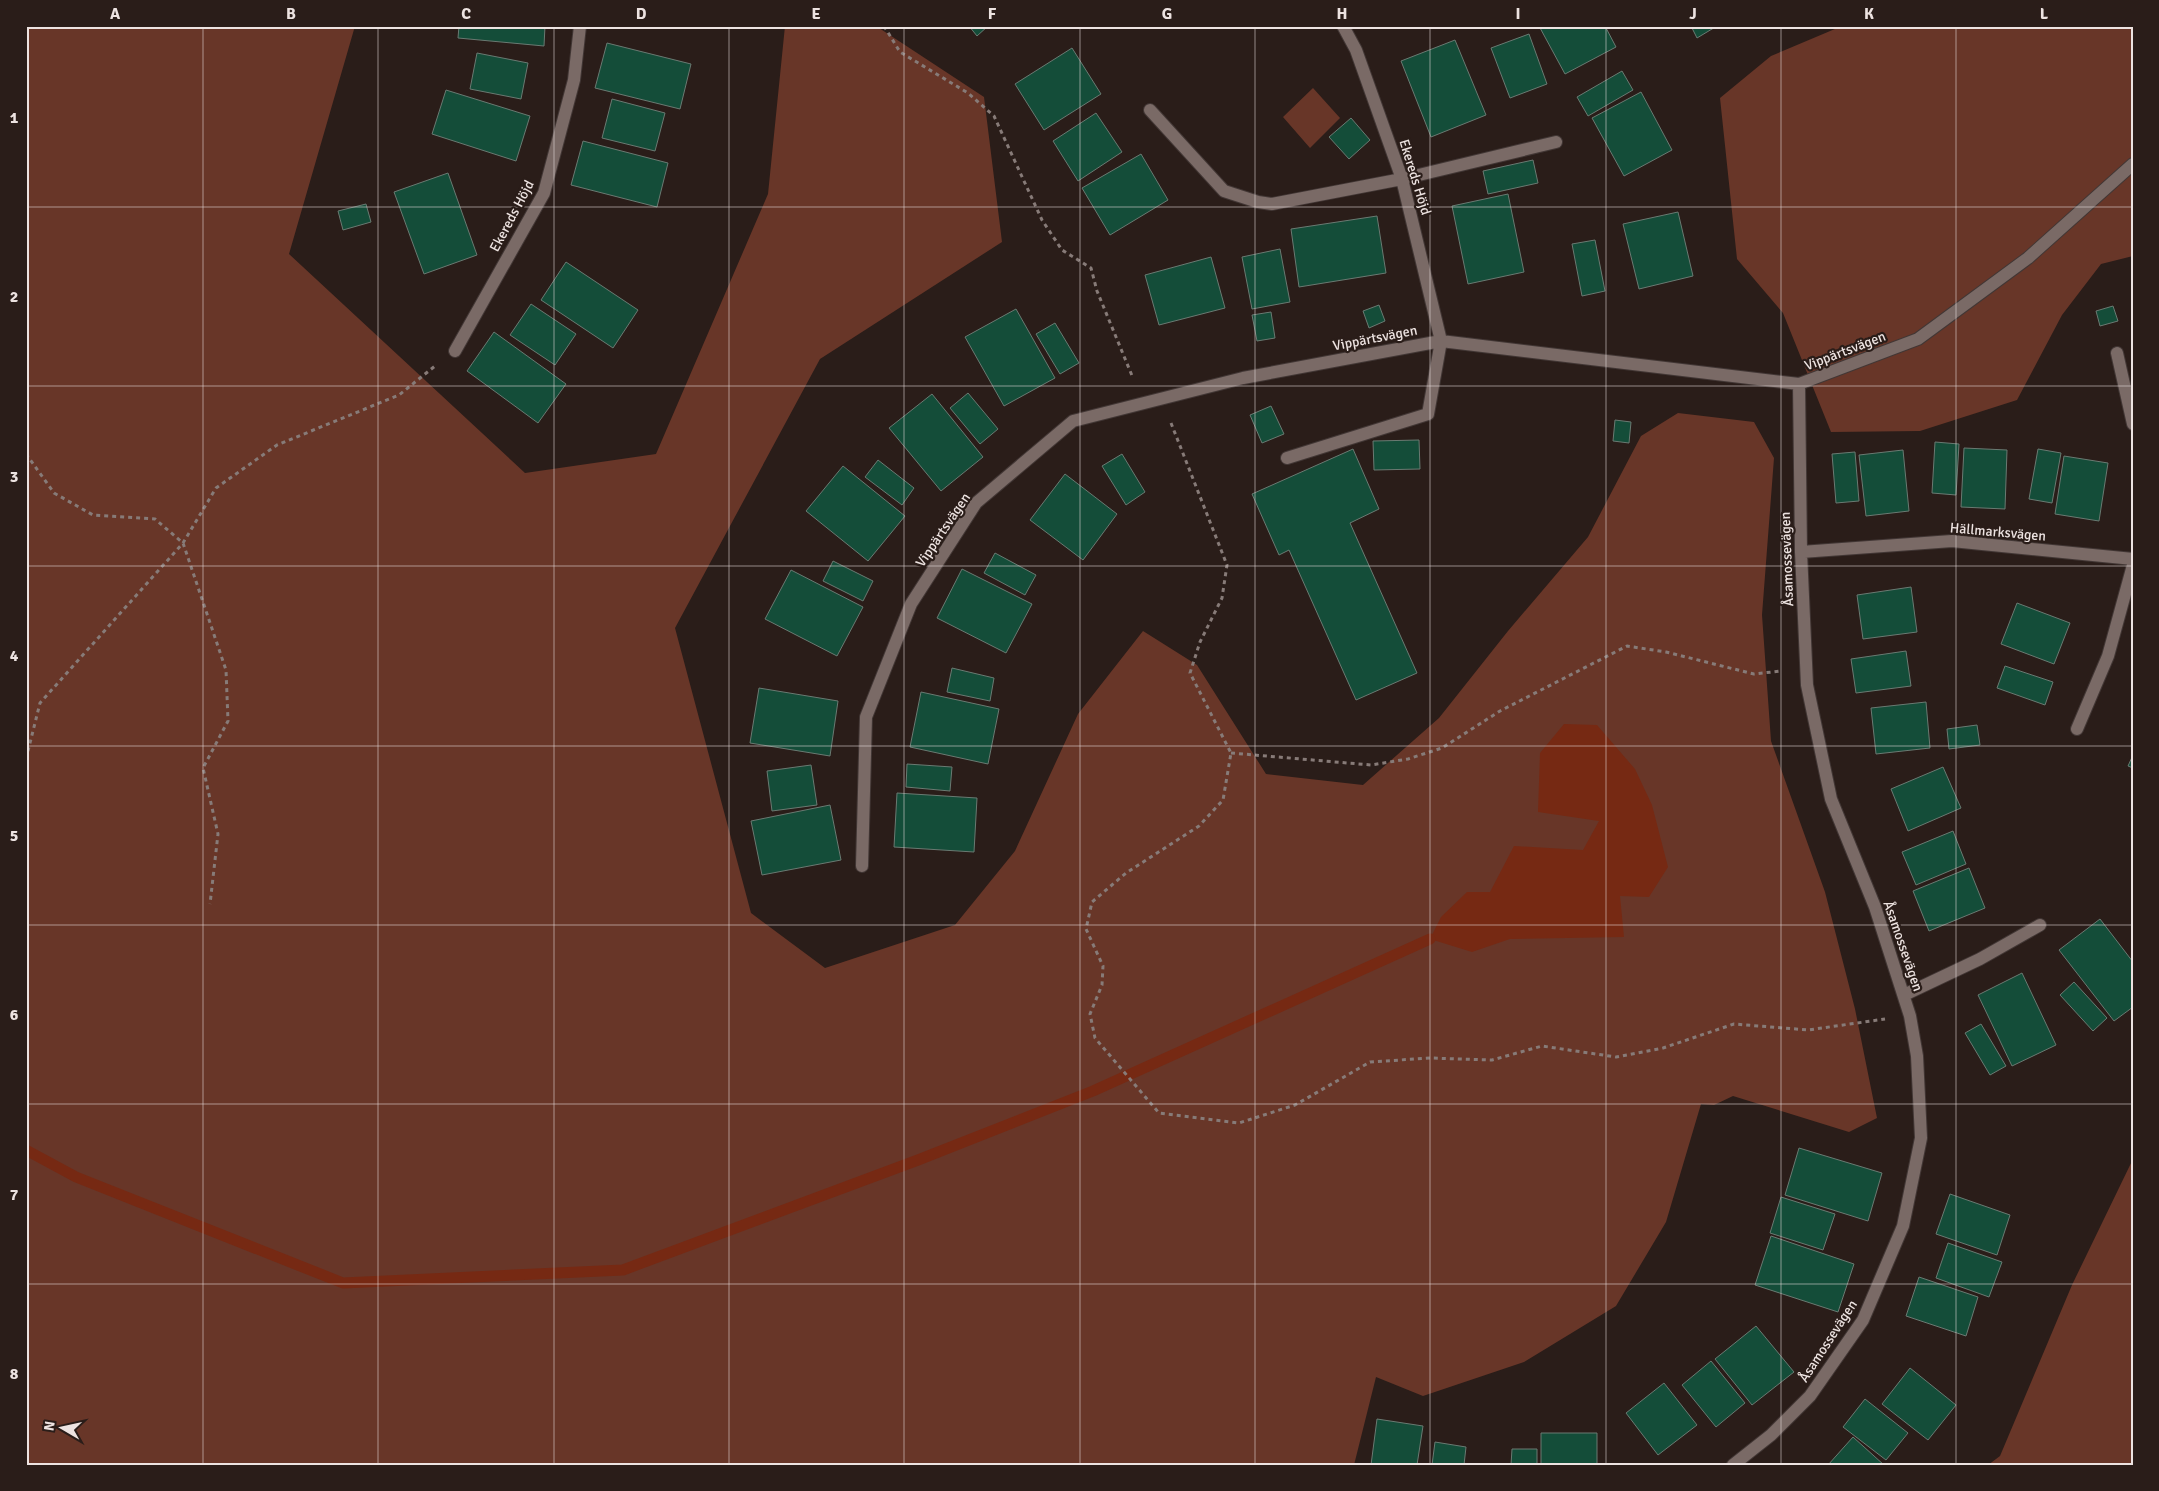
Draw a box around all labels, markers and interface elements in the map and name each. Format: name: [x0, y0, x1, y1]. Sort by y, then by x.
text: A: [110, 4, 121, 24]
text: B: [286, 4, 296, 24]
text: C: [461, 4, 471, 24]
text: D: [636, 4, 647, 24]
text: E: [811, 4, 821, 24]
text: F: [988, 4, 997, 24]
text: G: [1162, 4, 1172, 24]
text: H: [1337, 4, 1347, 24]
text: I: [1515, 4, 1521, 24]
text: J: [1689, 4, 1697, 24]
text: K: [1864, 4, 1874, 24]
text: L: [2040, 4, 2049, 24]
text: 1: [10, 108, 19, 128]
street label: Ekereds Höjd: [1395, 137, 1435, 217]
street label: Ekereds Höjd: [486, 177, 538, 255]
text: 2: [10, 287, 18, 307]
street label: Vippärtsvägen: [1331, 321, 1419, 355]
street label: Vippärtsvägen: [1802, 328, 1888, 374]
text: 3: [10, 467, 18, 487]
street label: Vippärtsvägen: [912, 490, 974, 570]
street label: Åsamossevägen: [1777, 511, 1797, 607]
street label: Hällmarksvägen: [1949, 519, 2047, 545]
text: 4: [10, 646, 19, 666]
text: 5: [10, 826, 18, 846]
street label: Åsamossevägen: [1880, 898, 1926, 994]
text: 6: [10, 1005, 19, 1025]
text: 7: [10, 1185, 19, 1205]
street label: Åsamossevägen: [1795, 1297, 1861, 1385]
text: 8: [10, 1364, 19, 1384]
north arrow: [38, 1404, 88, 1454]
text: N: [40, 1420, 59, 1432]

